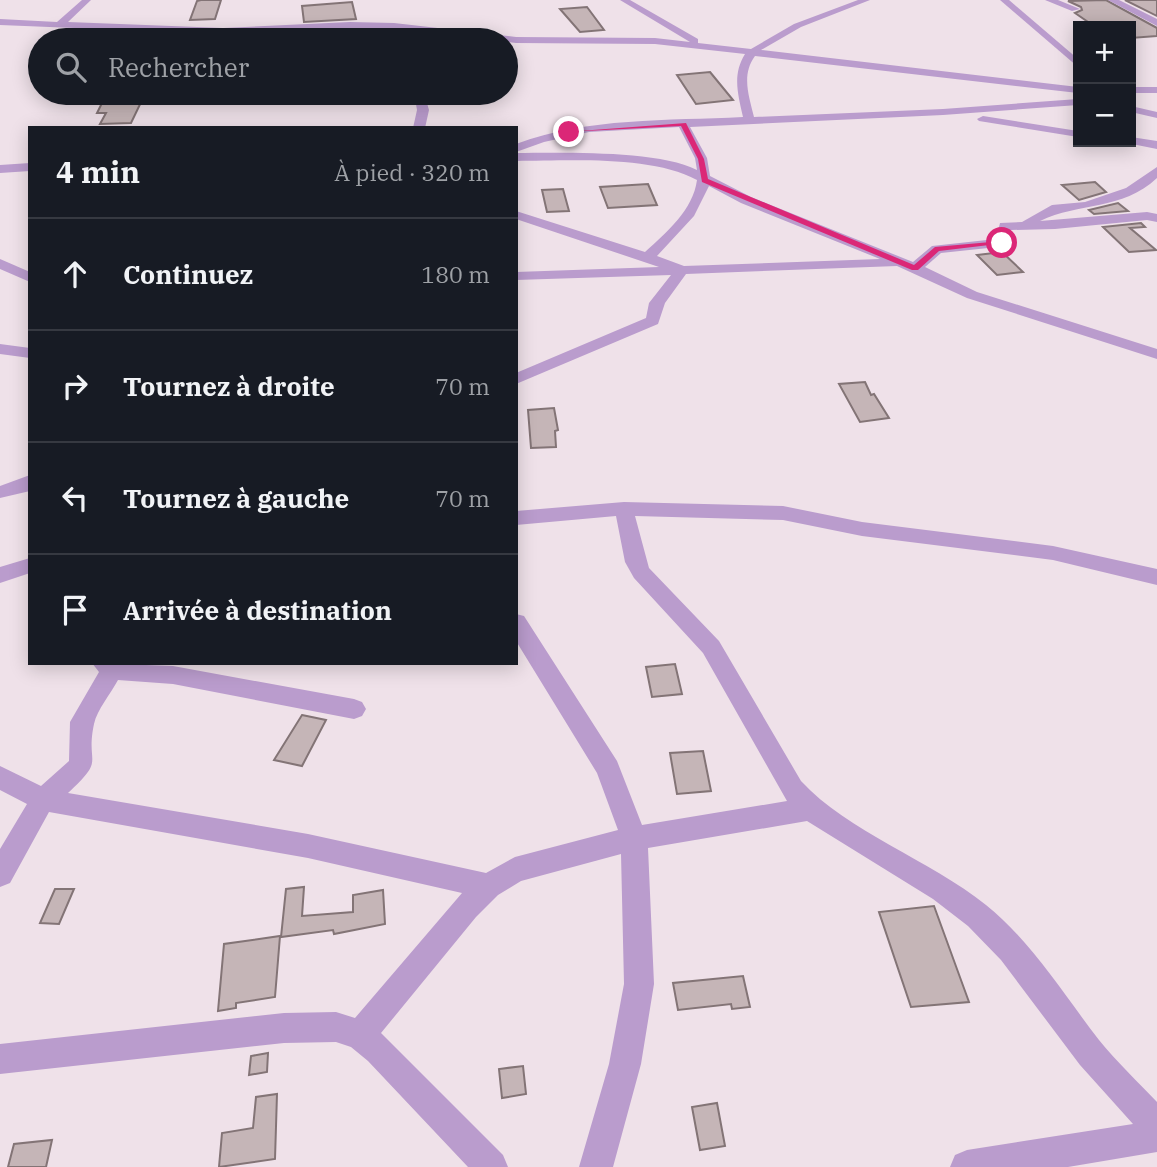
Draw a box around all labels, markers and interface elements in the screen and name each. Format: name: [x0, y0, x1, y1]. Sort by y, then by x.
map controls: [1073, 21, 1136, 147]
button: +: [1073, 21, 1136, 84]
search box: [28, 28, 518, 105]
icon: search: [52, 48, 90, 86]
text: Rechercher: [108, 50, 249, 84]
button: −: [1073, 84, 1136, 147]
route end: [553, 116, 584, 147]
text: 4 min: [56, 152, 140, 191]
text: À pied · 320 m: [334, 157, 490, 187]
route start: [986, 227, 1017, 258]
icon: ahead: [56, 255, 94, 293]
text: Continuez: [123, 257, 253, 291]
text: 180 m: [421, 259, 490, 289]
icon: right: [56, 367, 94, 405]
text: Tournez à droite: [123, 369, 335, 403]
text: 70 m: [435, 371, 490, 401]
icon: left: [56, 479, 94, 517]
text: Tournez à gauche: [123, 481, 349, 515]
text: 70 m: [435, 483, 490, 513]
icon: arrive: [56, 591, 94, 629]
text: Arrivée à destination: [123, 593, 392, 627]

